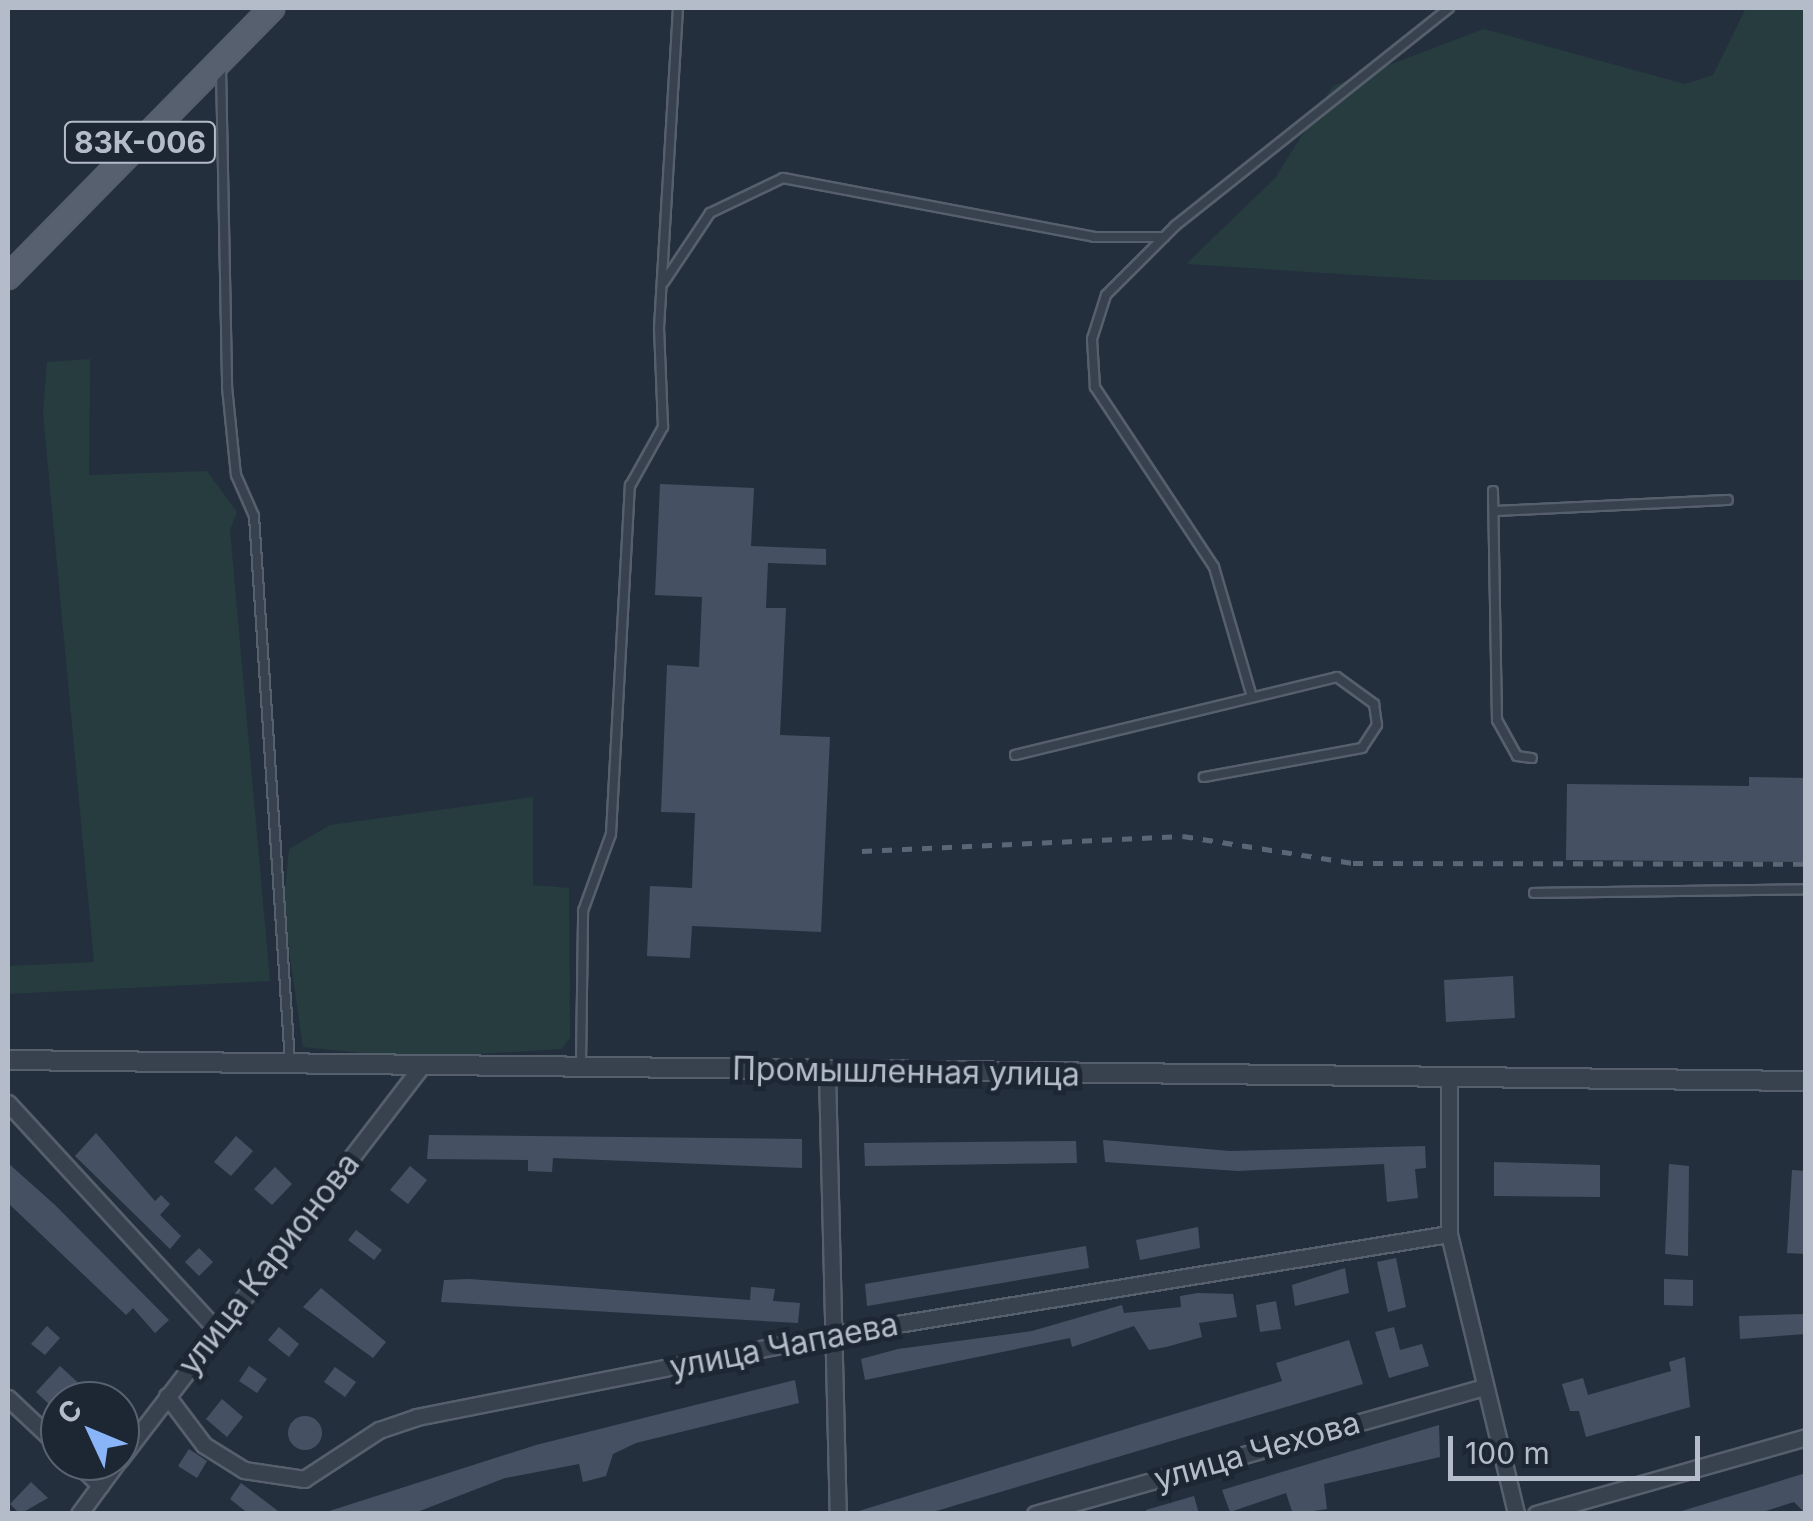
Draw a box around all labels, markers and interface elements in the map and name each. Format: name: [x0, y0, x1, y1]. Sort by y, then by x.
road number: 83К-006: [62, 117, 218, 167]
street label: Промышленная улица: [732, 1050, 1080, 1094]
street label: улица Карионова: [170, 1145, 368, 1383]
street label: улица Чапаева: [667, 1305, 901, 1387]
north arrow: [40, 1381, 140, 1481]
text: С: [50, 1392, 89, 1431]
street label: улица Чехова: [1150, 1403, 1364, 1499]
scale bar: [1453, 1416, 1706, 1478]
text: 100 m: [1465, 1435, 1550, 1471]

